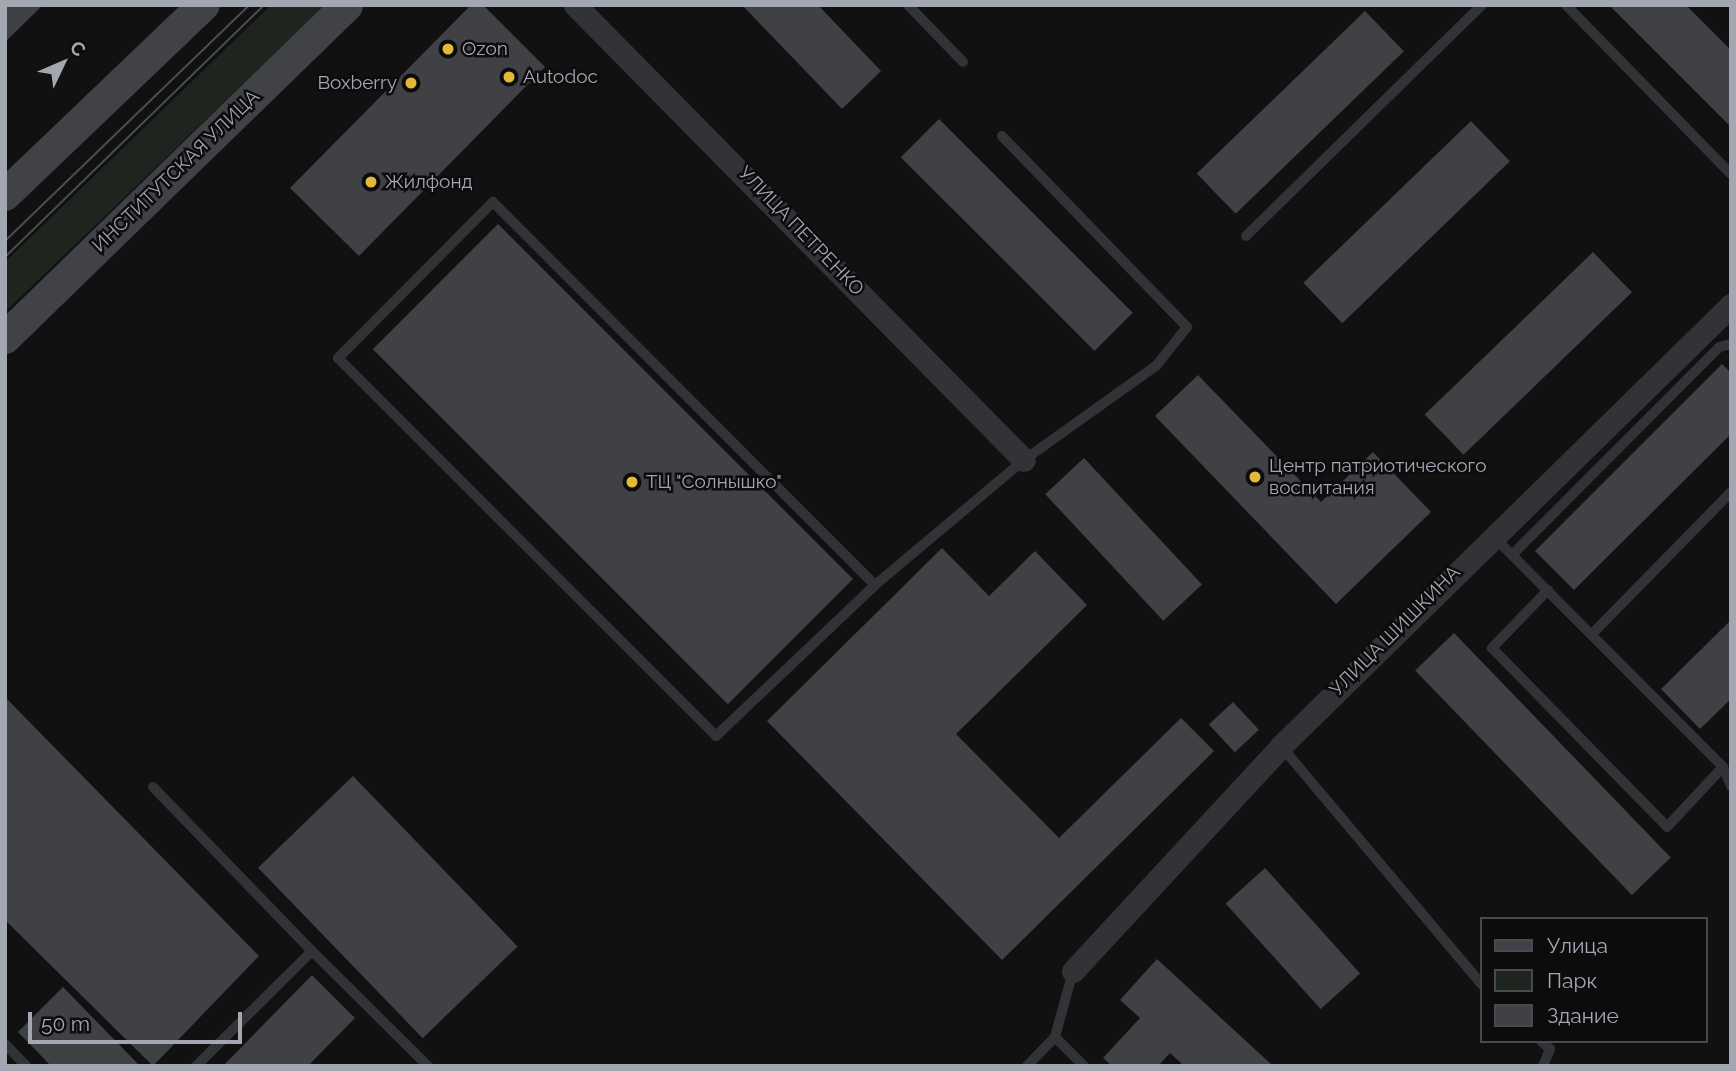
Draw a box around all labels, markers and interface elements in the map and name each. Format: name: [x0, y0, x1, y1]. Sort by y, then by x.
north arrow: [28, 28, 98, 98]
text: С: [66, 36, 91, 61]
place label: Ozon: [462, 38, 508, 60]
marker: Ozon: [440, 41, 456, 57]
place label: Autodoc: [523, 66, 598, 88]
marker: Autodoc: [501, 69, 517, 85]
place label: Boxberry: [317, 72, 397, 94]
marker: Boxberry: [403, 75, 419, 91]
street label: ИНСТИТУТСКАЯ УЛИЦА: [88, 85, 264, 257]
street label: УЛИЦА ПЕТРЕНКО: [733, 161, 869, 301]
place label: Жилфонд: [385, 171, 472, 193]
marker: Жилфонд: [363, 174, 379, 190]
place label: Центр патриотического воспитания: [1269, 455, 1487, 499]
marker: Центр патриотического воспитания: [1247, 469, 1263, 485]
place label: ТЦ "Солнышко": [646, 471, 782, 493]
marker: ТЦ "Солнышко": [624, 474, 640, 490]
street label: УЛИЦА ШИШКИНА: [1325, 561, 1465, 701]
legend: [1480, 917, 1708, 1043]
text: Улица: [1547, 933, 1608, 958]
text: Парк: [1547, 968, 1597, 993]
scale bar: [32, 998, 245, 1042]
text: Здание: [1547, 1003, 1619, 1028]
text: 50 m: [41, 1011, 90, 1036]

